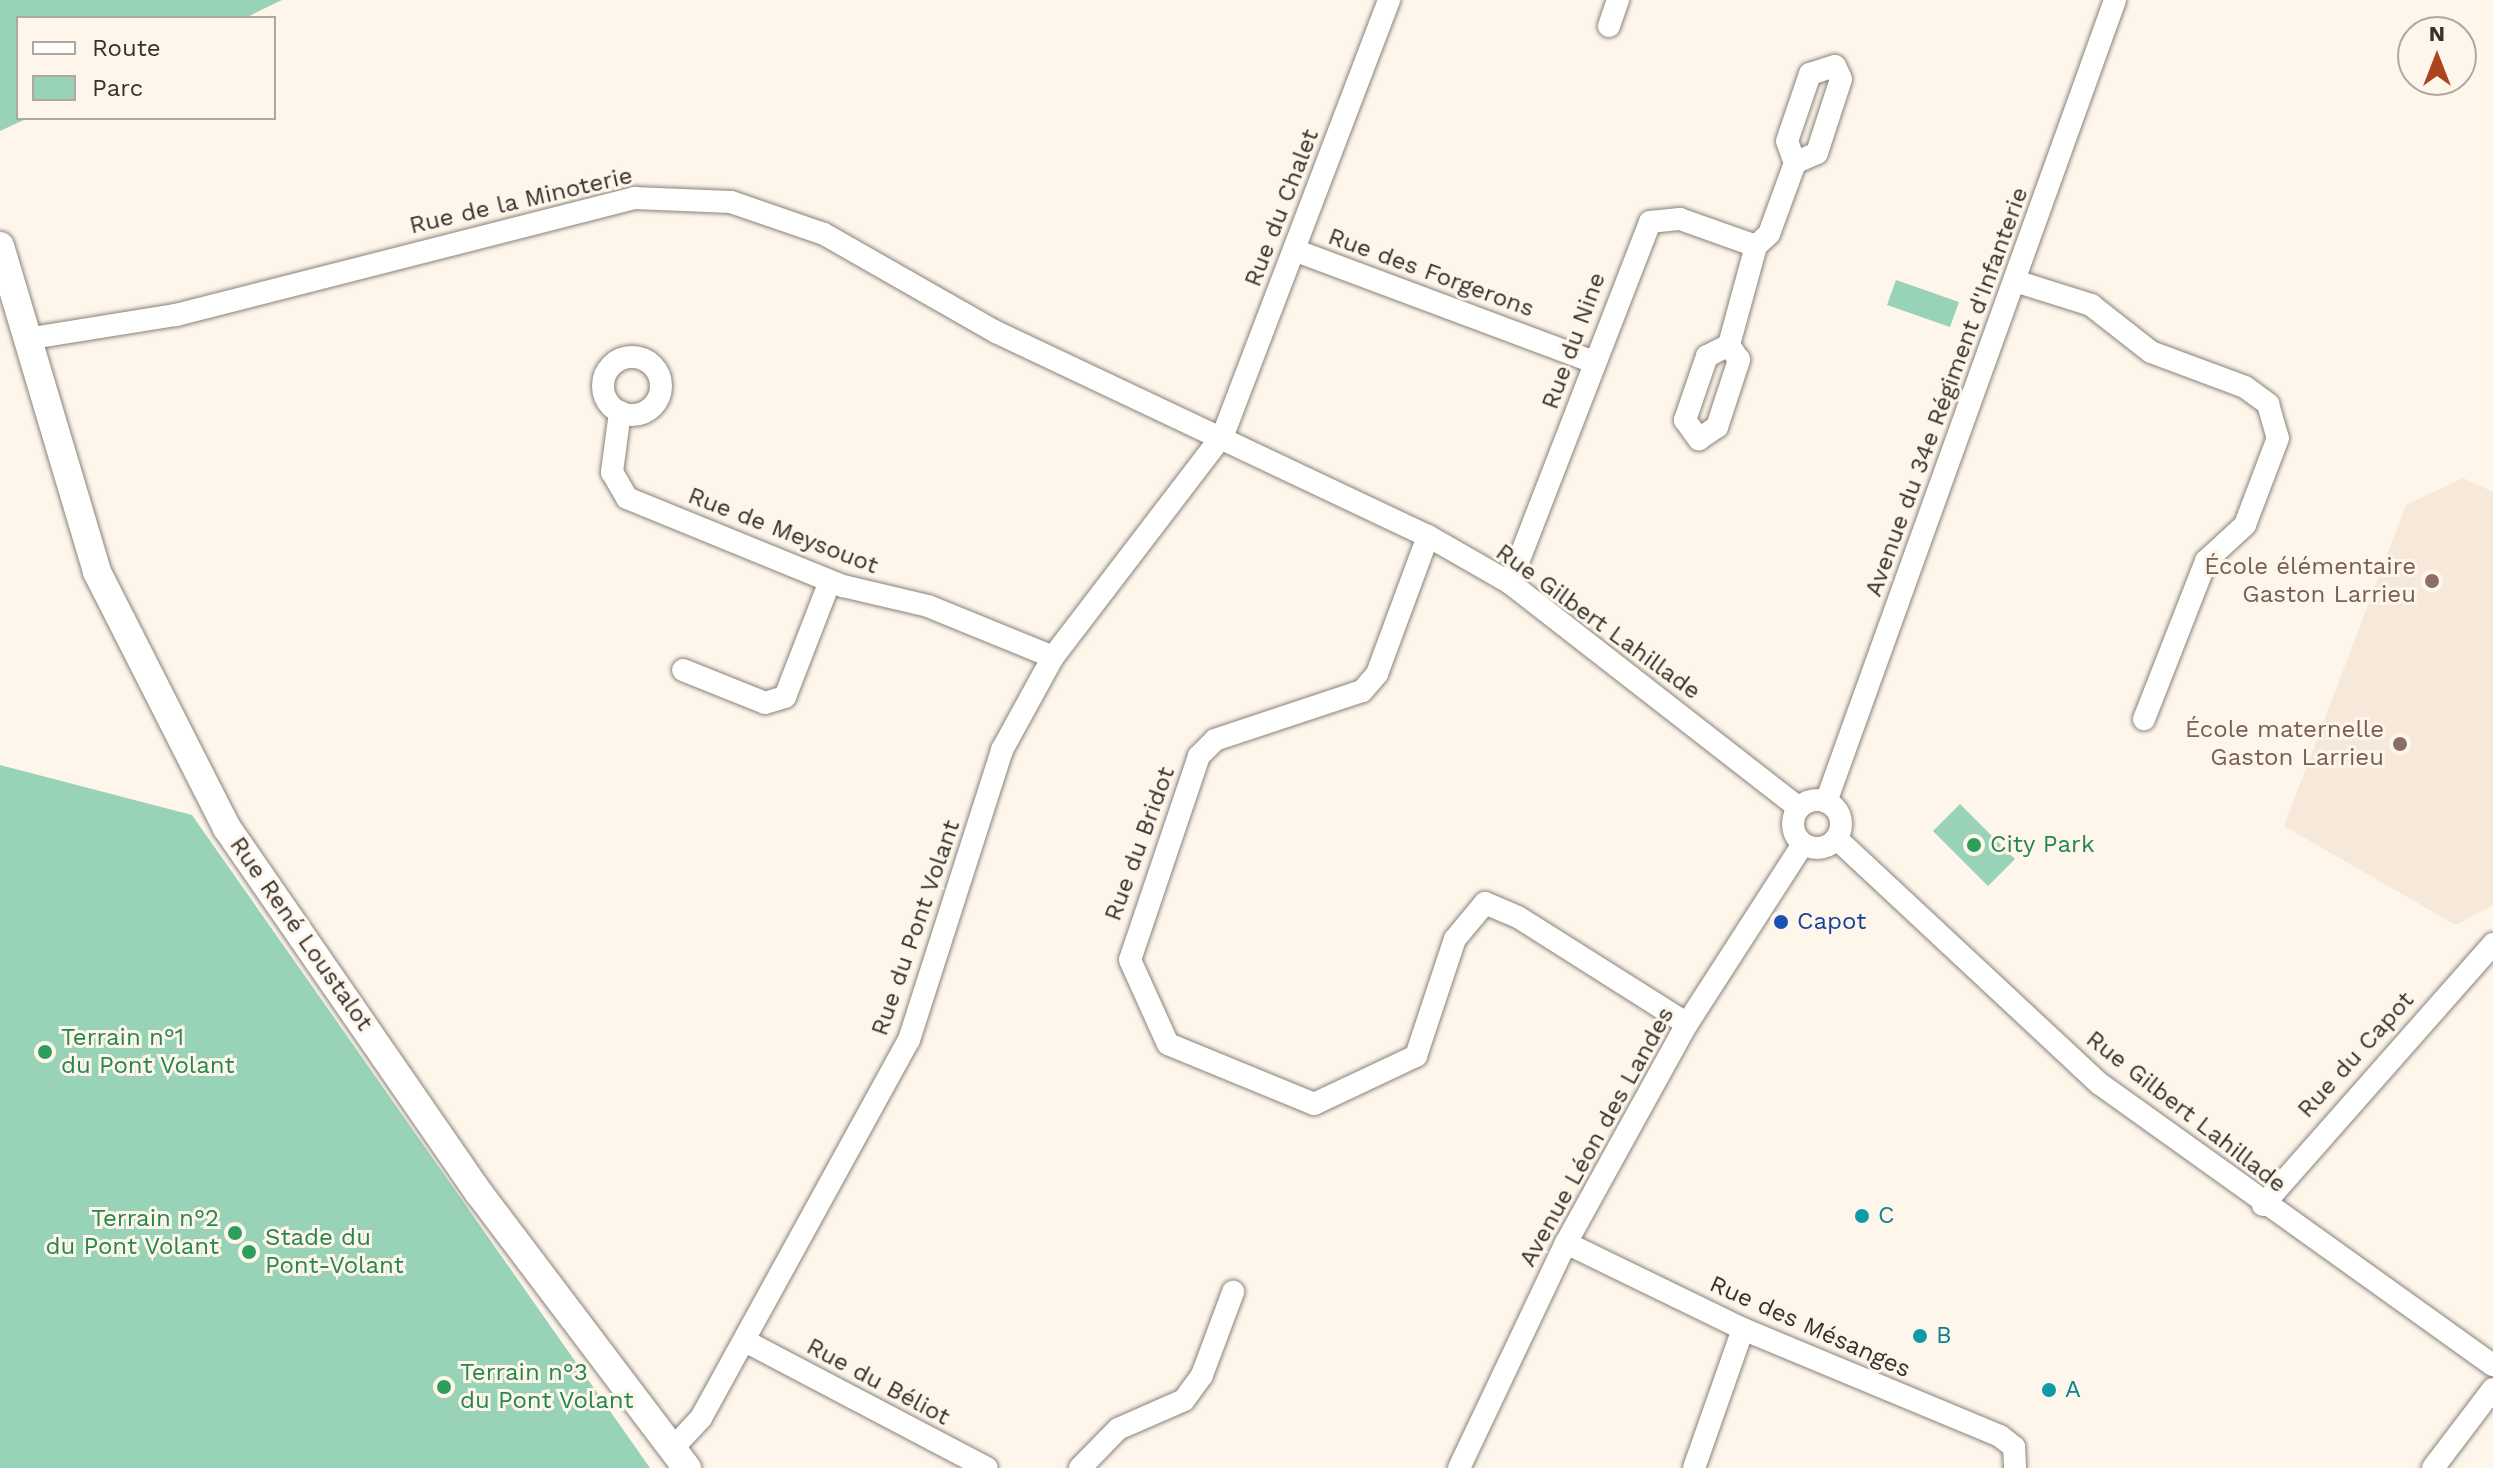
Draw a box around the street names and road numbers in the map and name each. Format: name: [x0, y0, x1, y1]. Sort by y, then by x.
street label: Rue du Chalet: [1239, 125, 1325, 291]
street label: Rue de la Minoterie: [406, 161, 636, 241]
street label: Avenue du 34e Régiment d'Infanterie: [1859, 184, 2035, 600]
street label: Rue des Forgerons: [1324, 222, 1538, 324]
street label: Rue du Nine: [1536, 269, 1612, 413]
street label: Rue de Meysouot: [684, 481, 882, 581]
street label: Rue Gilbert Lahillade: [1490, 538, 1706, 706]
street label: Rue du Bridot: [1099, 763, 1181, 925]
street label: Rue du Pont Volant: [865, 816, 967, 1040]
street label: Rue René Loustalot: [223, 832, 379, 1036]
street label: Rue du Capot: [2292, 986, 2420, 1124]
street label: Avenue Léon des Landes: [1514, 1002, 1680, 1272]
street label: Rue Gilbert Lahillade: [2080, 1025, 2292, 1199]
street label: Rue des Mésanges: [1705, 1270, 1915, 1384]
street label: Rue du Béliot: [801, 1332, 955, 1432]

